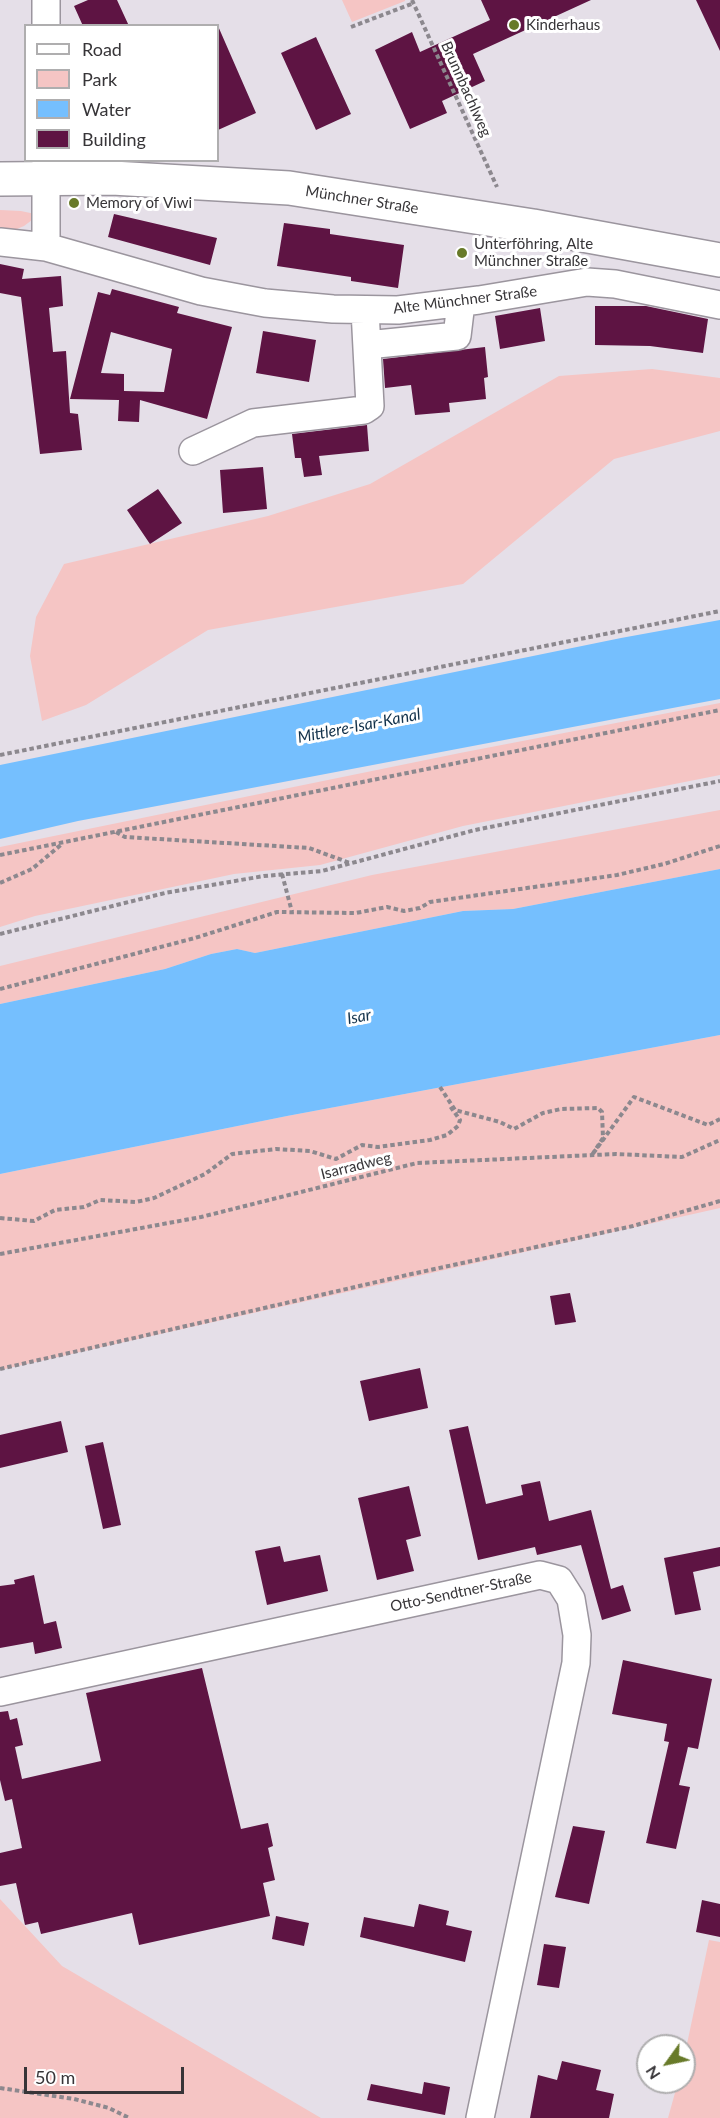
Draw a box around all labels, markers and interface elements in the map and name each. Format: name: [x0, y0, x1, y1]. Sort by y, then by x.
place label: Kinderhaus: [526, 16, 600, 34]
marker: Kinderhaus: [507, 18, 521, 32]
legend: [24, 24, 219, 162]
text: Road: [82, 38, 122, 60]
street label: Brunnbachlweg: [437, 39, 495, 139]
text: Park: [82, 68, 117, 90]
text: Water: [82, 98, 131, 120]
text: Building: [82, 128, 146, 150]
street label: Münchner Straße: [304, 182, 420, 218]
place label: Memory of Viwi: [86, 194, 192, 212]
marker: Memory of Viwi: [67, 196, 81, 210]
place label: Unterföhring, Alte Münchner Straße: [474, 235, 593, 270]
marker: Unterföhring, Alte Münchner Straße: [455, 246, 469, 260]
street label: Alte Münchner Straße: [392, 282, 538, 318]
water label: Mittlere-Isar-Kanal: [296, 705, 422, 747]
water label: Isar: [345, 1005, 373, 1029]
street label: Isarradweg: [319, 1149, 393, 1183]
street label: Otto-Sendtner-Straße: [389, 1568, 533, 1616]
north arrow: [636, 2034, 696, 2094]
scale bar: [27, 2055, 188, 2093]
text: N: [641, 2063, 663, 2083]
text: 50 m: [35, 2066, 75, 2088]

